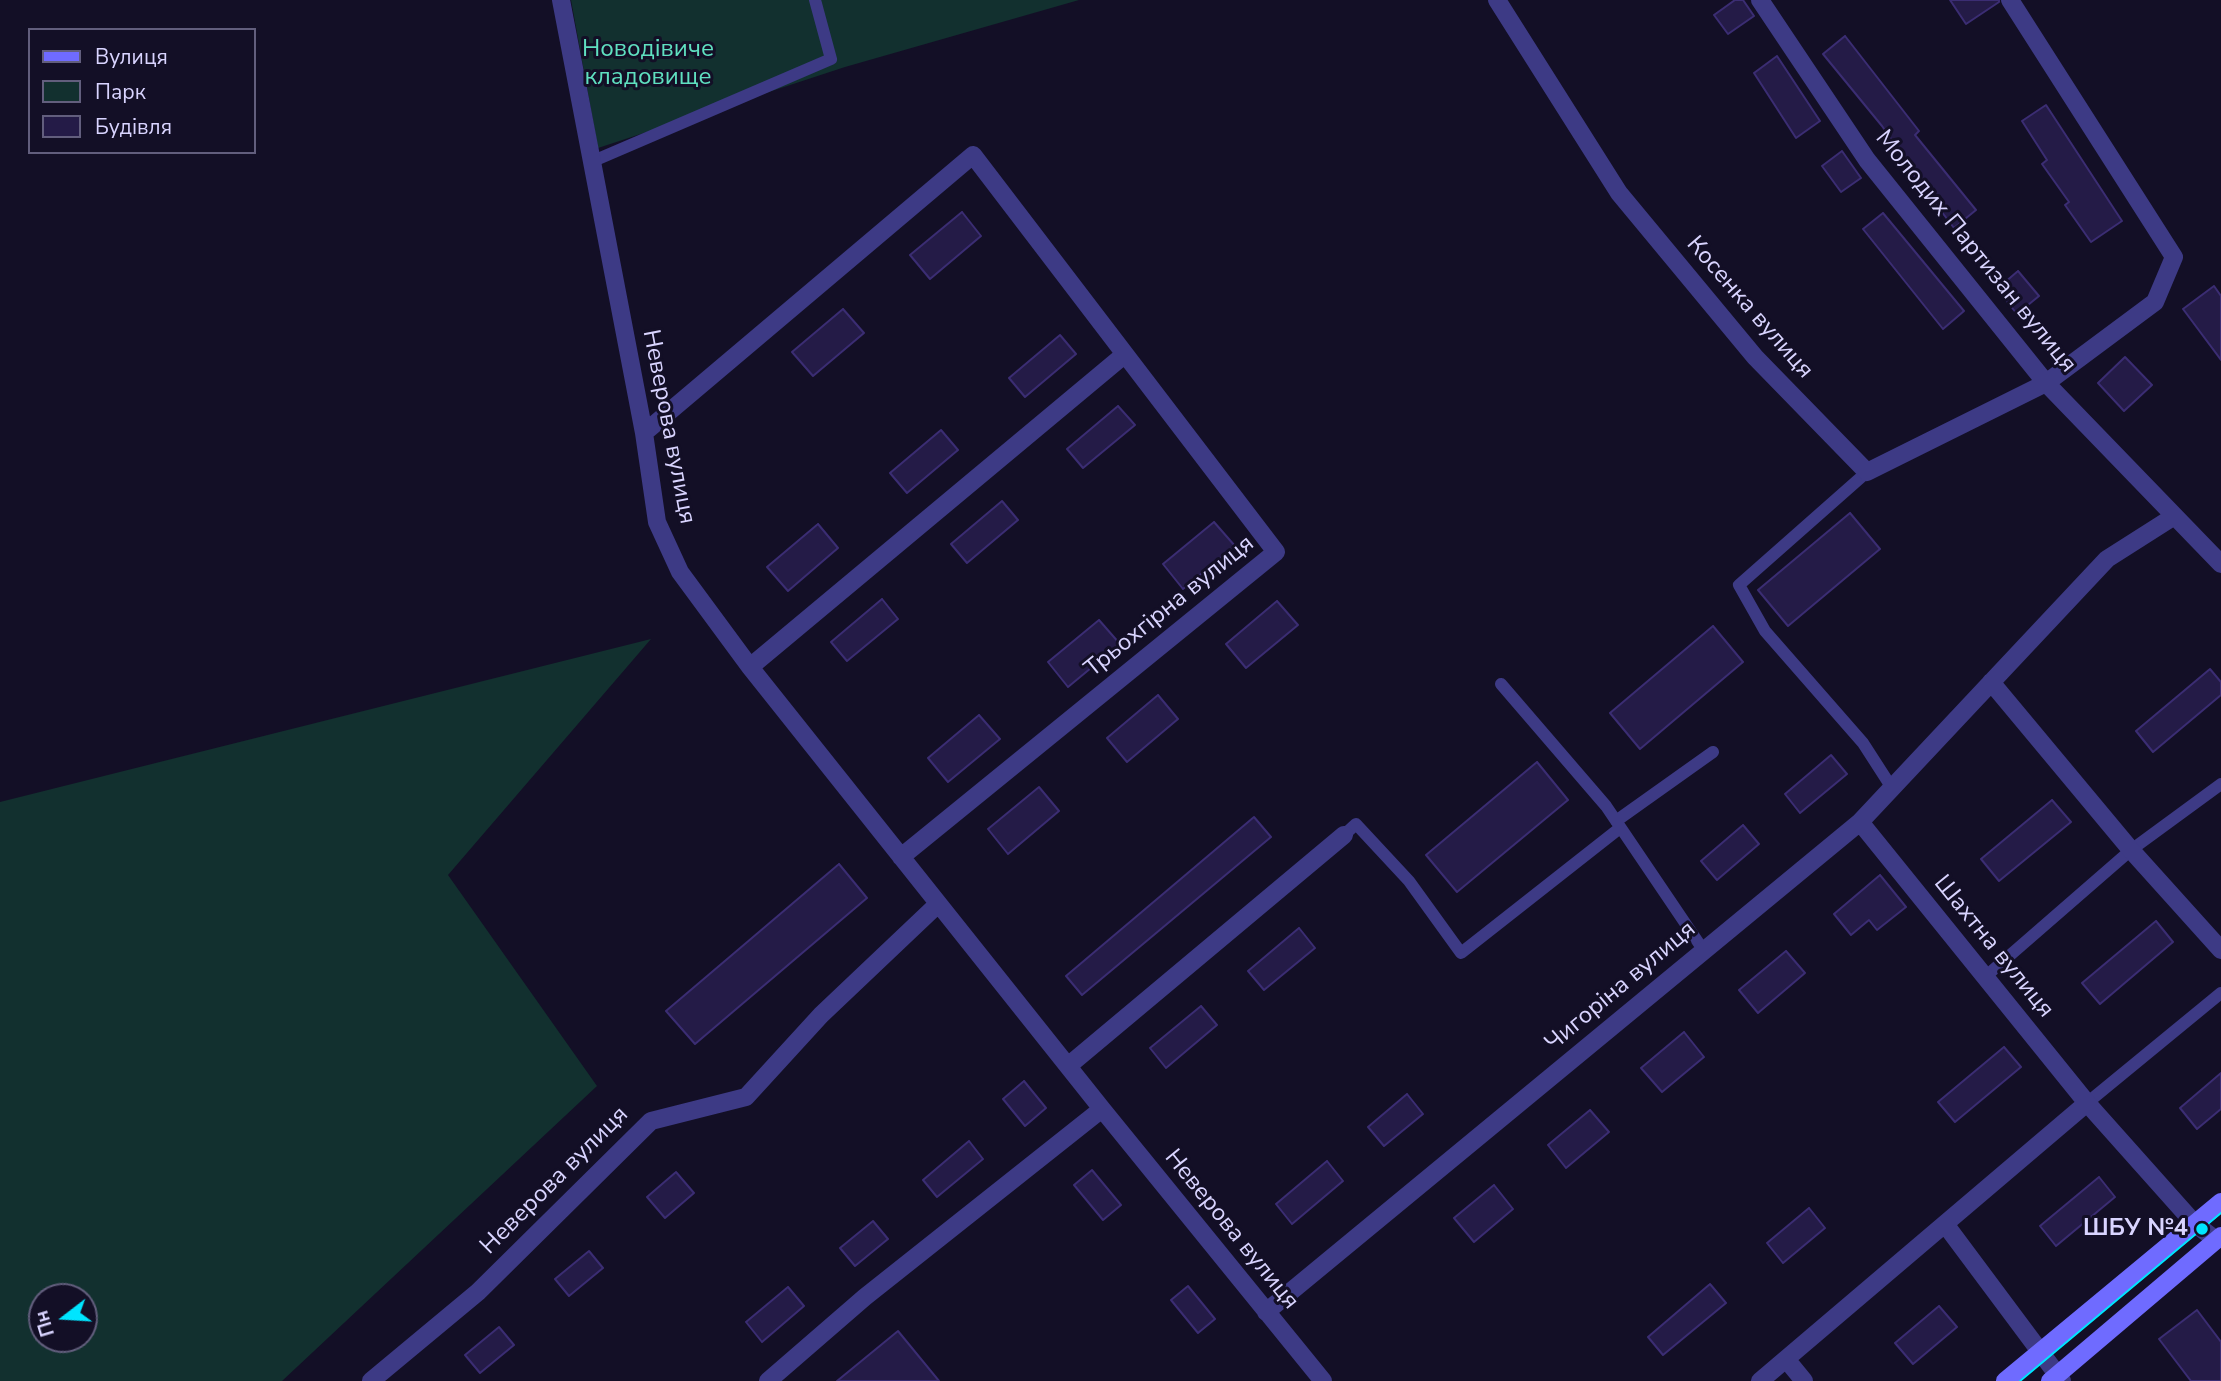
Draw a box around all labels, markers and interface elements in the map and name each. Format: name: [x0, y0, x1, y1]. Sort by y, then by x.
legend: [28, 28, 256, 154]
park label: Новодівиче кладовище: [582, 36, 714, 92]
text: Вулиця: [95, 43, 168, 71]
text: Парк: [95, 78, 146, 106]
text: Будівля: [95, 113, 172, 141]
street label: Молодих Партизан вулиця: [1868, 125, 2082, 379]
street label: Косенка вулиця: [1679, 231, 1819, 385]
street label: Неверова вулиця: [635, 327, 701, 527]
street label: Трьохгірна вулиця: [1079, 530, 1261, 684]
street label: Шахтна вулиця: [1927, 870, 2059, 1024]
street label: Чигоріна вулиця: [1540, 916, 1702, 1058]
street label: Неверова вулиця: [475, 1101, 635, 1261]
street label: Неверова вулиця: [1158, 1144, 1304, 1316]
place label: ШБУ №4: [2083, 1215, 2188, 1243]
marker: ШБУ №4: [2194, 1221, 2210, 1237]
north arrow: [28, 1283, 98, 1353]
text: Пн: [29, 1307, 61, 1340]

